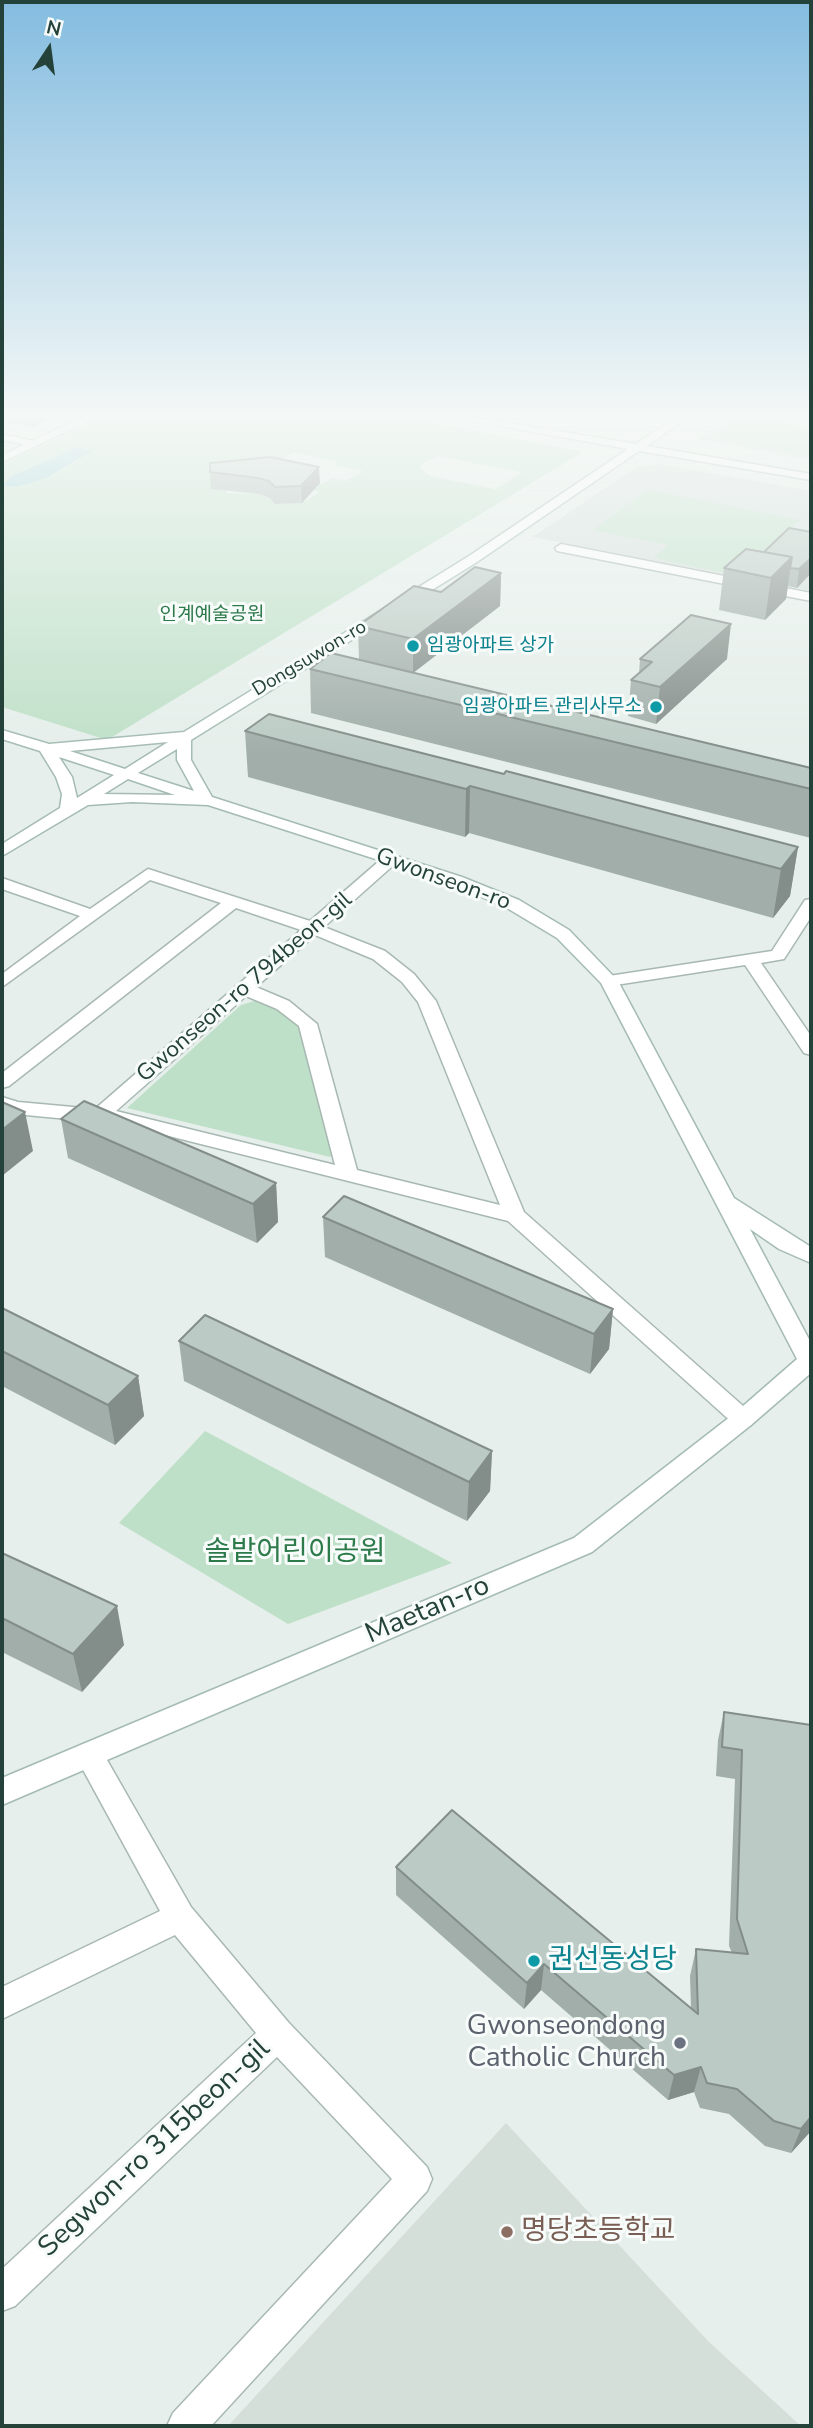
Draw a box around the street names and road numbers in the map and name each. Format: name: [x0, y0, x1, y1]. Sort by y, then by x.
street label: Dongsuwon-ro: [249, 616, 371, 702]
street label: Gwonseon-ro: [372, 843, 514, 917]
street label: Gwonseon-ro 794beon-gil: [132, 887, 358, 1089]
street label: Maetan-ro: [361, 1570, 495, 1652]
street label: Segwon-ro 315beon-gil: [32, 2033, 278, 2265]

